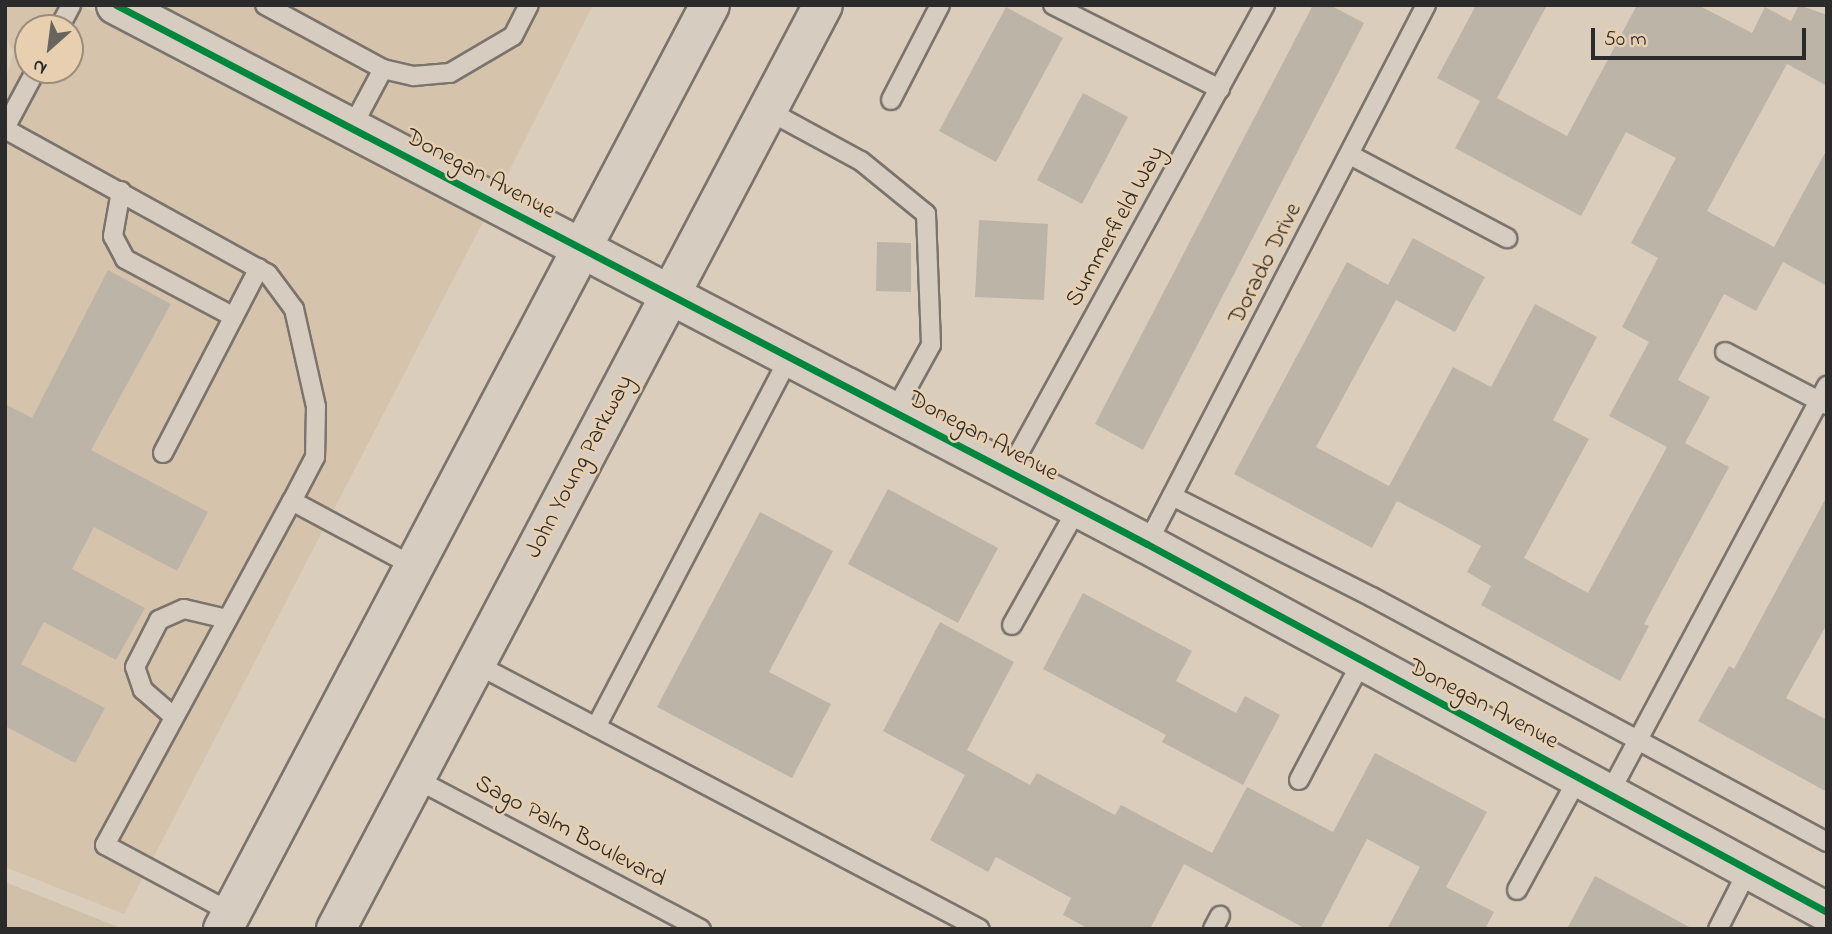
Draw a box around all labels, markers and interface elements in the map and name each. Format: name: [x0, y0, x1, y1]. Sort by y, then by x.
north arrow: [14, 14, 84, 84]
scale bar: [1594, 14, 1809, 58]
text: 50 m: [1604, 25, 1647, 55]
text: N: [28, 51, 52, 81]
street label: Donegan Avenue: [400, 123, 560, 227]
street label: Summerfield Way: [1060, 142, 1172, 312]
street label: Dorado Drive: [1223, 198, 1309, 330]
street label: John Young Parkway: [520, 371, 640, 563]
street label: Donegan Avenue: [903, 385, 1063, 489]
street label: Donegan Avenue: [1403, 653, 1563, 757]
street label: Sago Palm Boulevard: [470, 770, 670, 894]

